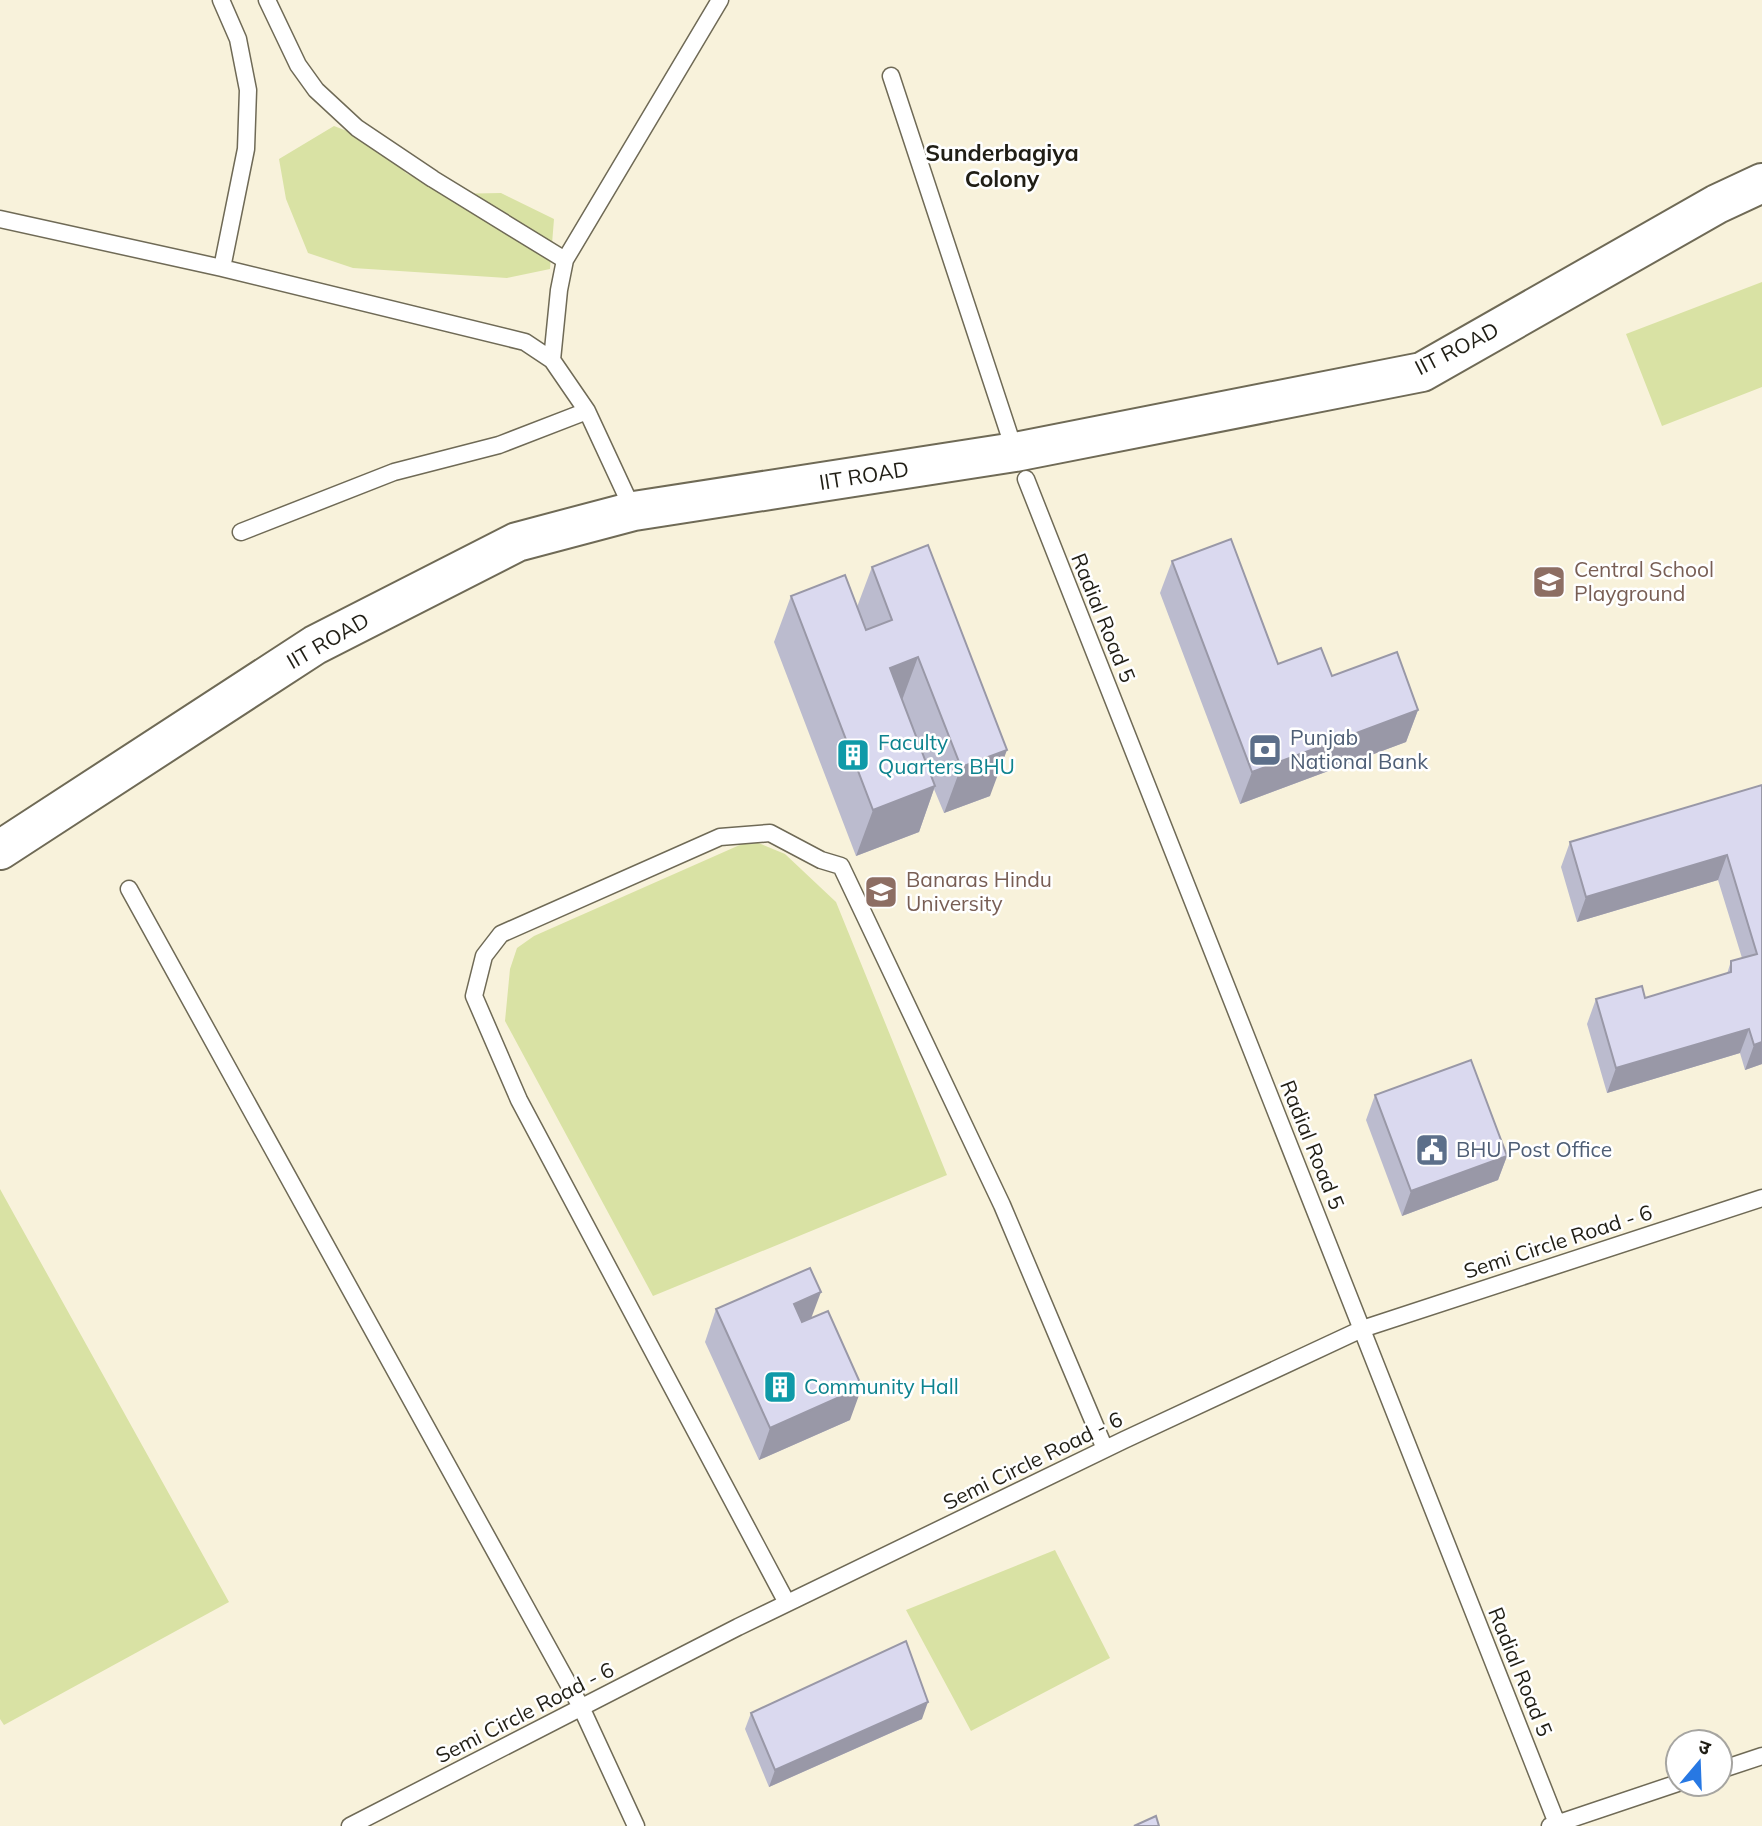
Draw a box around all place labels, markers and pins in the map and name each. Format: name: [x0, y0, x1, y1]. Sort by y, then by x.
place label: Central School Playground: [1574, 556, 1714, 606]
school or university icon: Central School Playground: [1530, 563, 1568, 601]
place label: Punjab National Bank: [1290, 724, 1428, 774]
place label: Faculty Quarters BHU: [878, 729, 1015, 779]
bank icon: Punjab National Bank: [1246, 731, 1284, 769]
building icon: Faculty Quarters BHU: [834, 736, 872, 774]
place label: Banaras Hindu University: [906, 866, 1052, 916]
school or university icon: Banaras Hindu University: [862, 873, 900, 911]
public building icon: BHU Post Office: [1413, 1131, 1451, 1169]
place label: BHU Post Office: [1456, 1136, 1612, 1162]
building icon: Community Hall: [761, 1368, 799, 1406]
place label: Community Hall: [804, 1373, 959, 1399]

